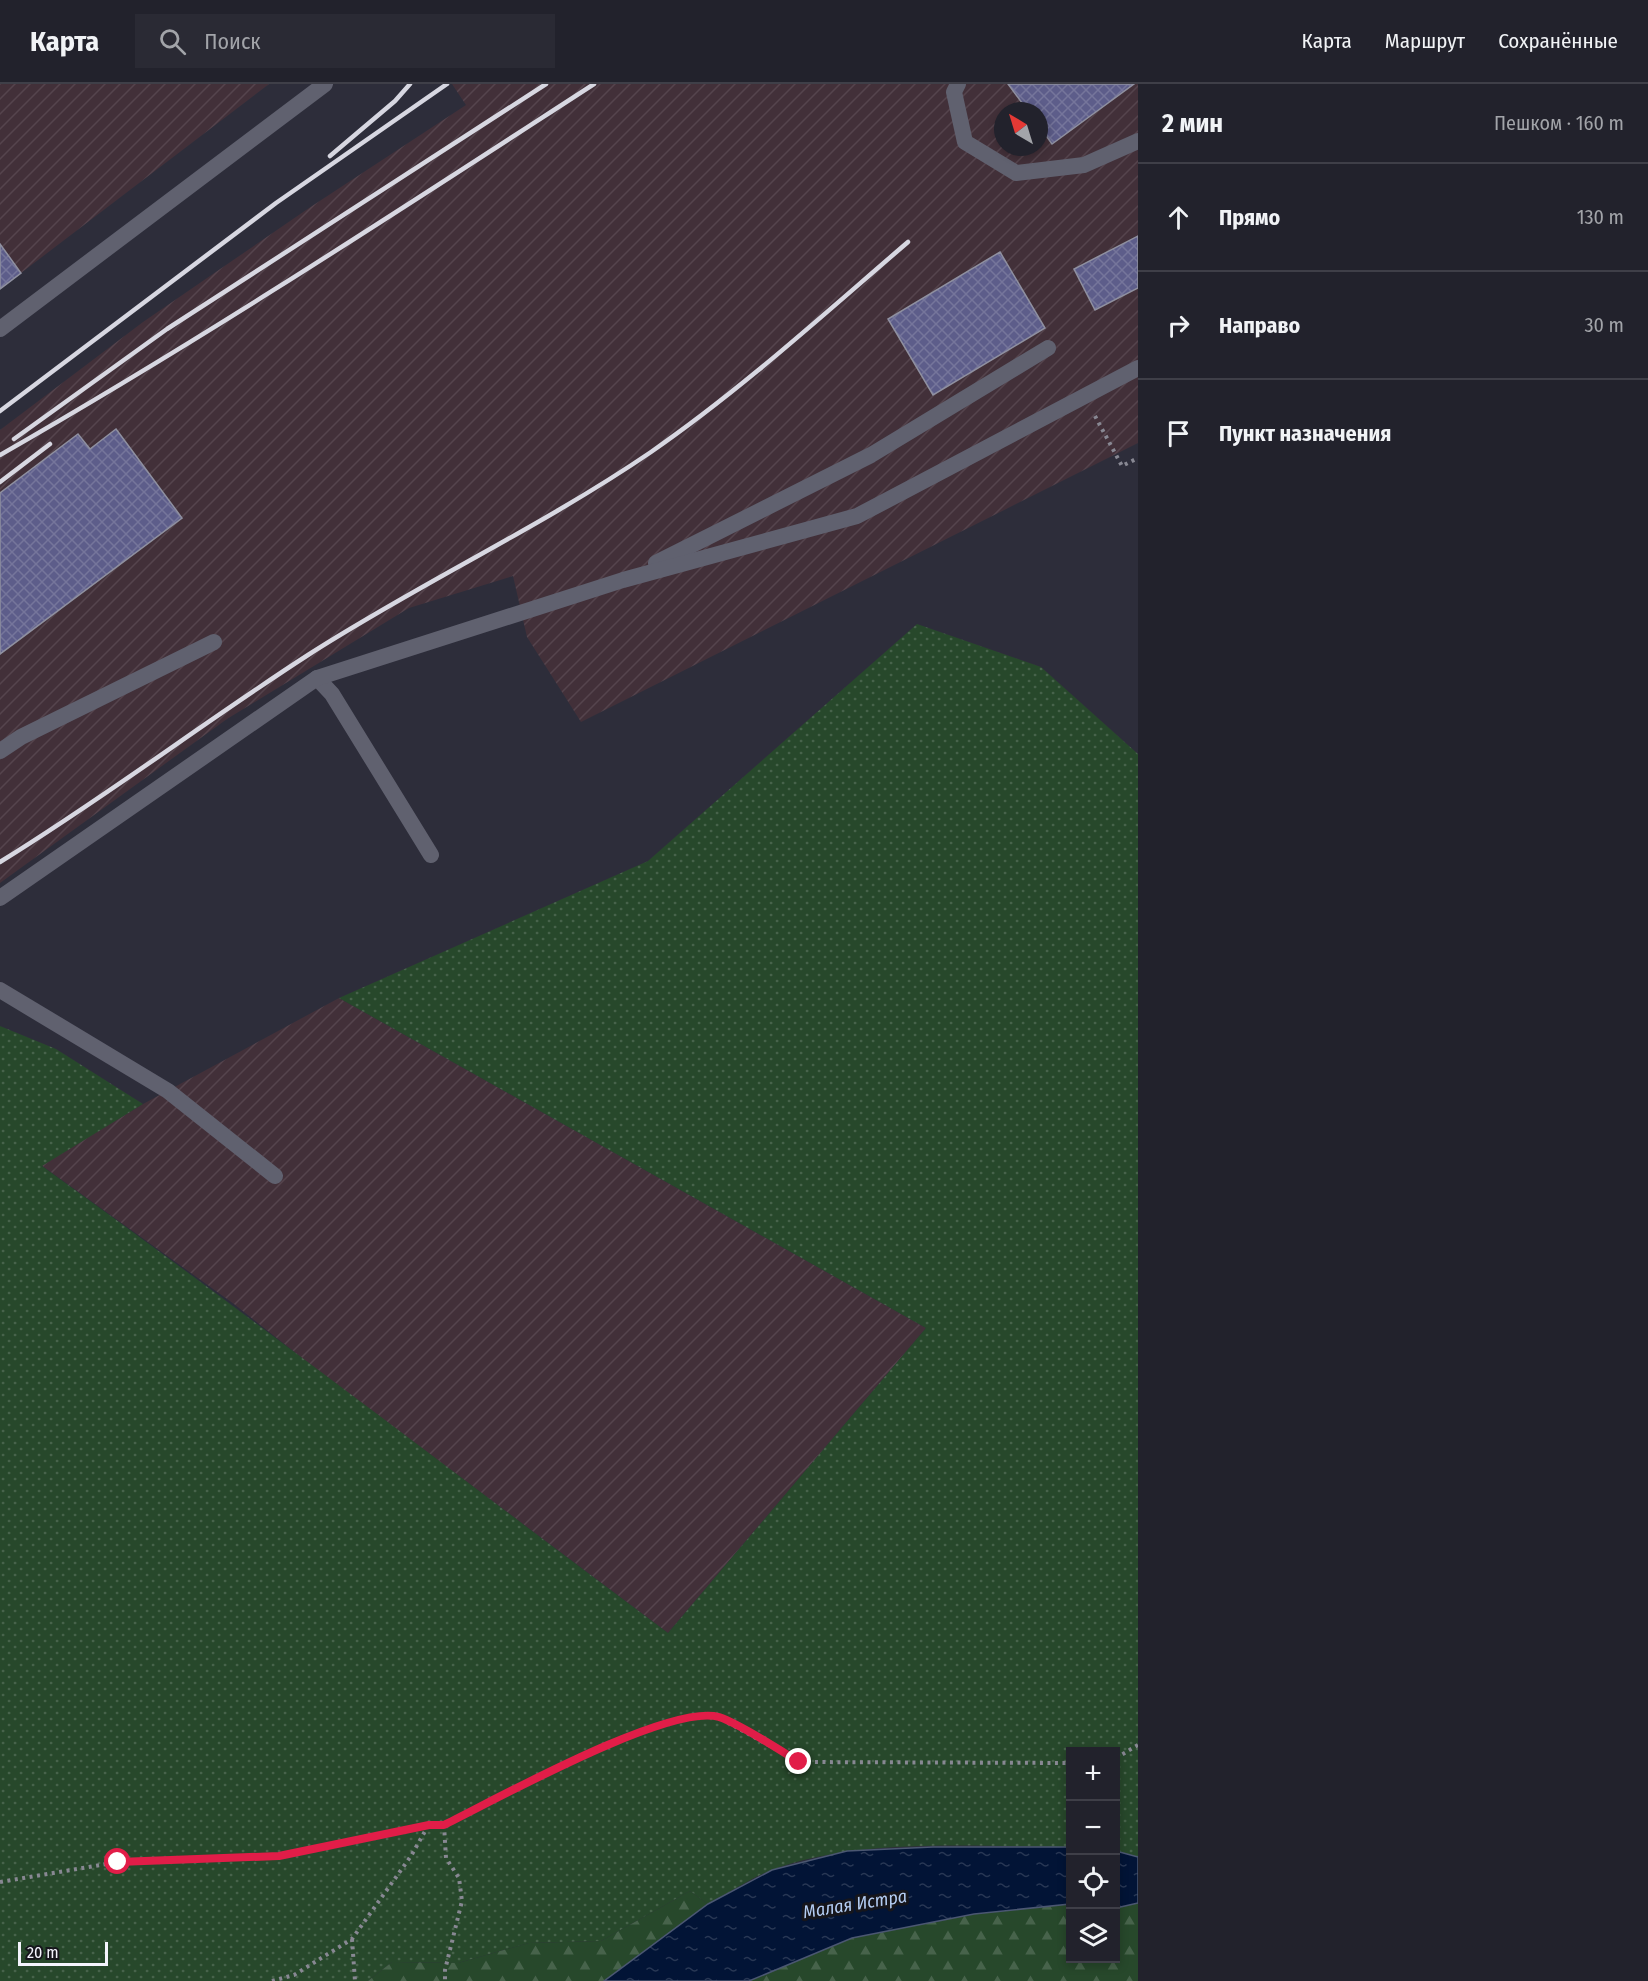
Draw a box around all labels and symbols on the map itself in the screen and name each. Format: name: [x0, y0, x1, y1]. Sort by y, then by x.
north arrow: [994, 102, 1048, 156]
route end: [785, 1748, 811, 1774]
route start: [104, 1848, 130, 1874]
water label: Малая Истра: [801, 1885, 909, 1923]
scale bar: [18, 1939, 108, 1966]

